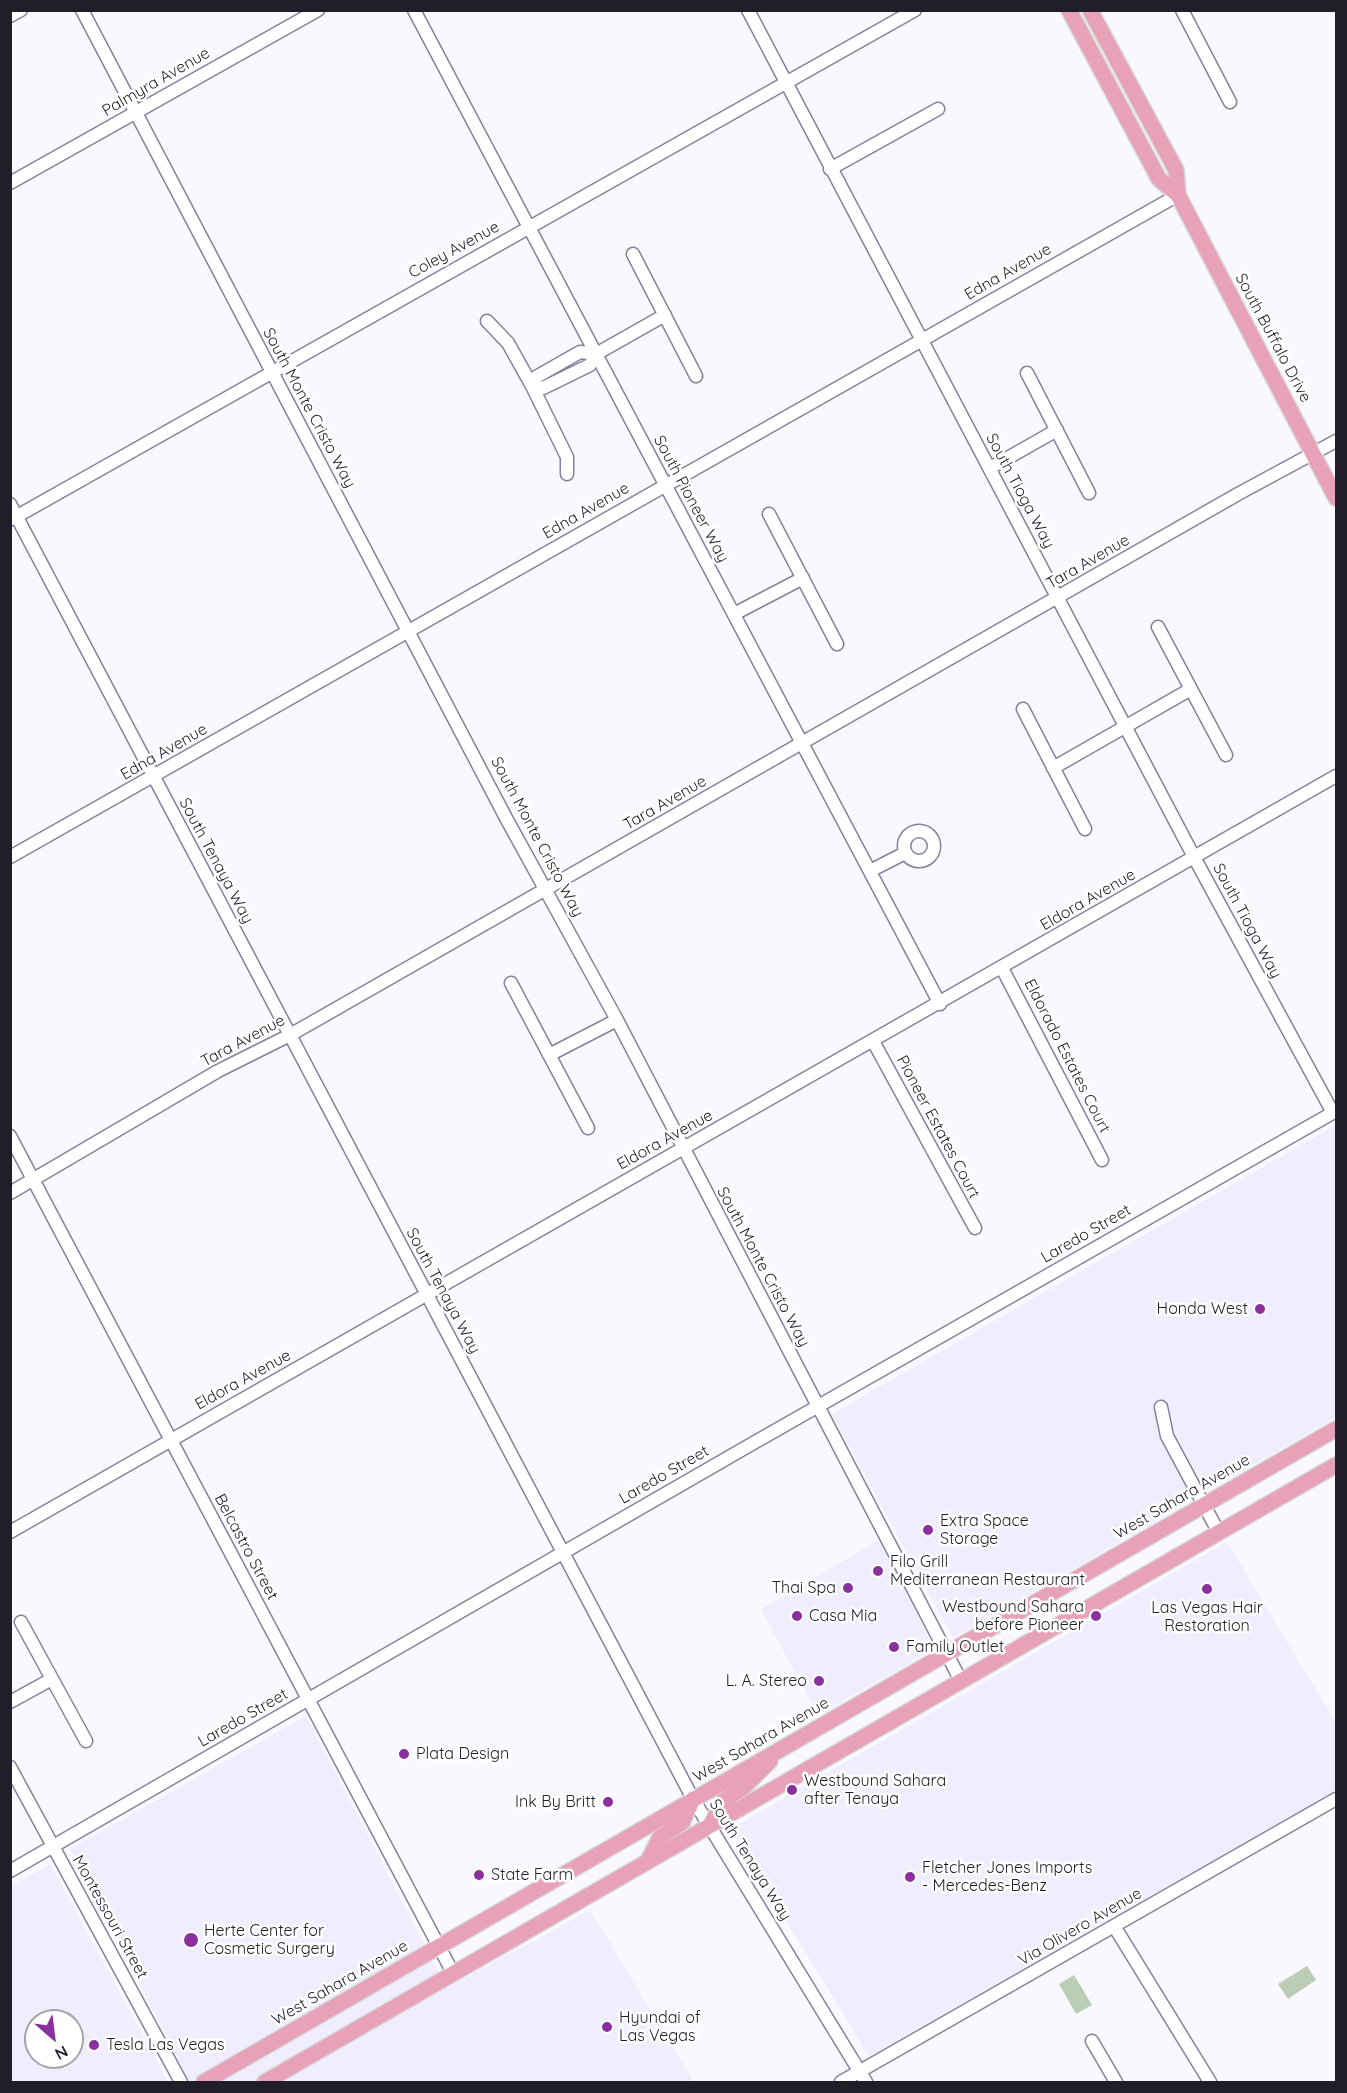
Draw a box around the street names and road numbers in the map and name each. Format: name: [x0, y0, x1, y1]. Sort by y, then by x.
street label: Palmyra Avenue: [99, 43, 213, 121]
street label: Coley Avenue: [405, 217, 503, 283]
street label: Edna Avenue: [961, 240, 1055, 304]
street label: South Buffalo Drive: [1231, 270, 1315, 406]
street label: South Monte Cristo Way: [259, 325, 359, 491]
street label: South Tioga Way: [982, 430, 1058, 552]
street label: South Pioneer Way: [649, 432, 733, 566]
street label: Edna Avenue: [539, 479, 633, 543]
street label: Tara Avenue: [1043, 531, 1133, 593]
street label: Edna Avenue: [117, 720, 211, 784]
street label: South Monte Cristo Way: [487, 754, 587, 920]
street label: Tara Avenue: [620, 772, 710, 834]
street label: South Tenaya Way: [175, 795, 257, 927]
street label: South Tioga Way: [1209, 860, 1285, 982]
street label: Eldora Avenue: [1037, 865, 1139, 935]
street label: Eldorado Estates Court: [1020, 976, 1114, 1136]
street label: Tara Avenue: [198, 1011, 288, 1071]
street label: Pioneer Estates Court: [892, 1052, 984, 1202]
street label: Eldora Avenue: [614, 1106, 716, 1174]
street label: South Monte Cristo Way: [713, 1184, 813, 1350]
street label: Laredo Street: [1038, 1201, 1134, 1267]
street label: South Tenaya Way: [402, 1225, 484, 1357]
street label: Eldora Avenue: [192, 1346, 294, 1414]
street label: Laredo Street: [616, 1442, 712, 1508]
street label: West Sahara Avenue: [1111, 1450, 1253, 1544]
street label: Belcastro Street: [210, 1491, 282, 1603]
street label: Laredo Street: [195, 1685, 291, 1751]
street label: West Sahara Avenue: [690, 1693, 832, 1787]
street label: South Tenaya Way: [705, 1796, 795, 1924]
street label: Montessouri Street: [68, 1852, 152, 1982]
street label: Via Olivero Avenue: [1015, 1884, 1145, 1970]
street label: West Sahara Avenue: [269, 1936, 411, 2030]

